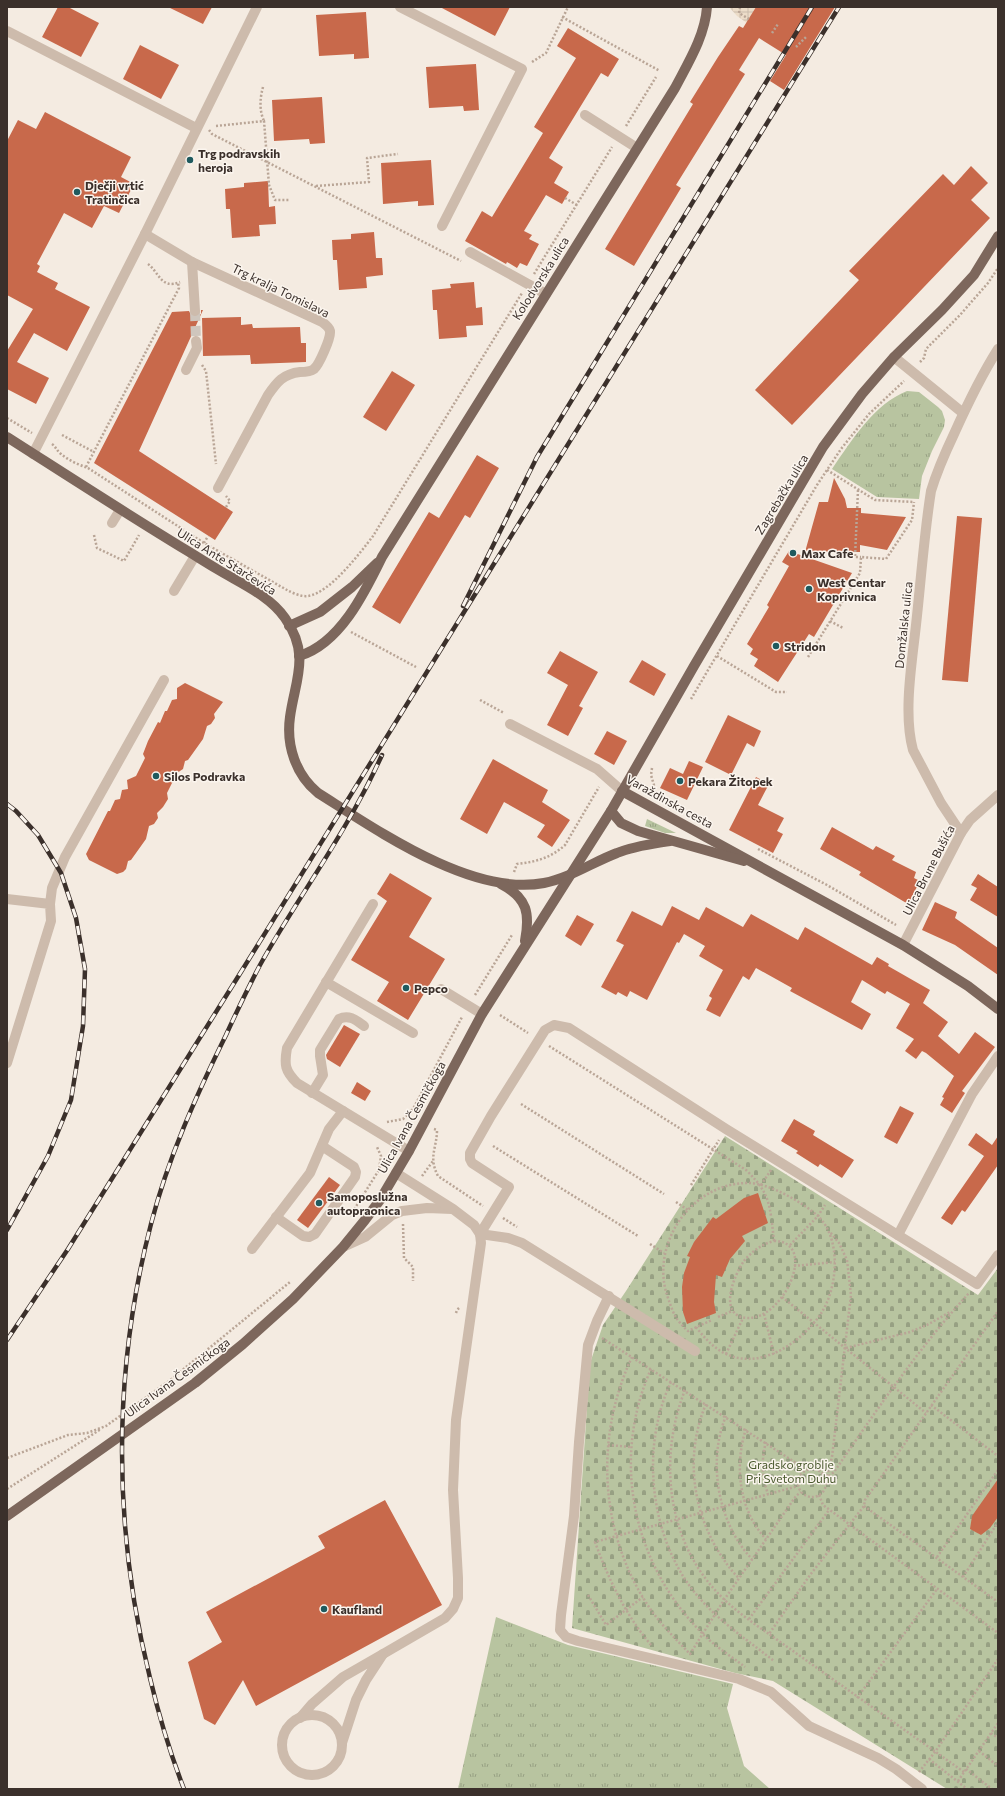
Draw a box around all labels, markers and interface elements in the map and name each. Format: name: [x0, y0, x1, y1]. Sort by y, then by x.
place label: Trg podravskih heroja: [198, 146, 280, 174]
marker: Trg podravskih heroja: [185, 155, 195, 165]
place label: Dječji vrtić Tratinčica: [85, 178, 144, 206]
marker: Dječji vrtić Tratinčica: [72, 187, 82, 197]
street label: Kolodvorska ulica: [509, 234, 571, 322]
street label: Trg kralja Tomislava: [230, 260, 332, 320]
street label: Zagrebačka ulica: [752, 451, 810, 537]
street label: Ulica Ante Starčevića: [175, 525, 279, 597]
place label: Max Cafe: [801, 546, 853, 560]
marker: Max Cafe: [788, 548, 798, 558]
place label: West Centar Koprivnica: [817, 575, 886, 603]
street label: Domžalska ulica: [891, 581, 915, 669]
marker: West Centar Koprivnica: [804, 584, 814, 594]
place label: Stridon: [784, 639, 826, 653]
marker: Stridon: [771, 641, 781, 651]
place label: Silos Podravka: [164, 769, 245, 783]
marker: Silos Podravka: [151, 771, 161, 781]
street label: Varaždinska cesta: [624, 771, 716, 831]
place label: Pekara Žitopek: [688, 774, 773, 788]
marker: Pekara Žitopek: [675, 776, 685, 786]
street label: Ulica Brune Bušića: [899, 823, 957, 917]
place label: Pepco: [414, 981, 448, 995]
marker: Pepco: [401, 983, 411, 993]
street label: Ulica Ivana Česmičkoga: [374, 1058, 448, 1176]
place label: Samoposlužna autopraonica: [327, 1189, 408, 1217]
marker: Samoposlužna autopraonica: [314, 1198, 324, 1208]
street label: Ulica Ivana Česmičkoga: [122, 1334, 232, 1420]
park label: Gradsko groblje Pri Svetom Duhu: [746, 1457, 836, 1485]
place label: Kaufland: [332, 1602, 382, 1616]
marker: Kaufland: [319, 1604, 329, 1614]

